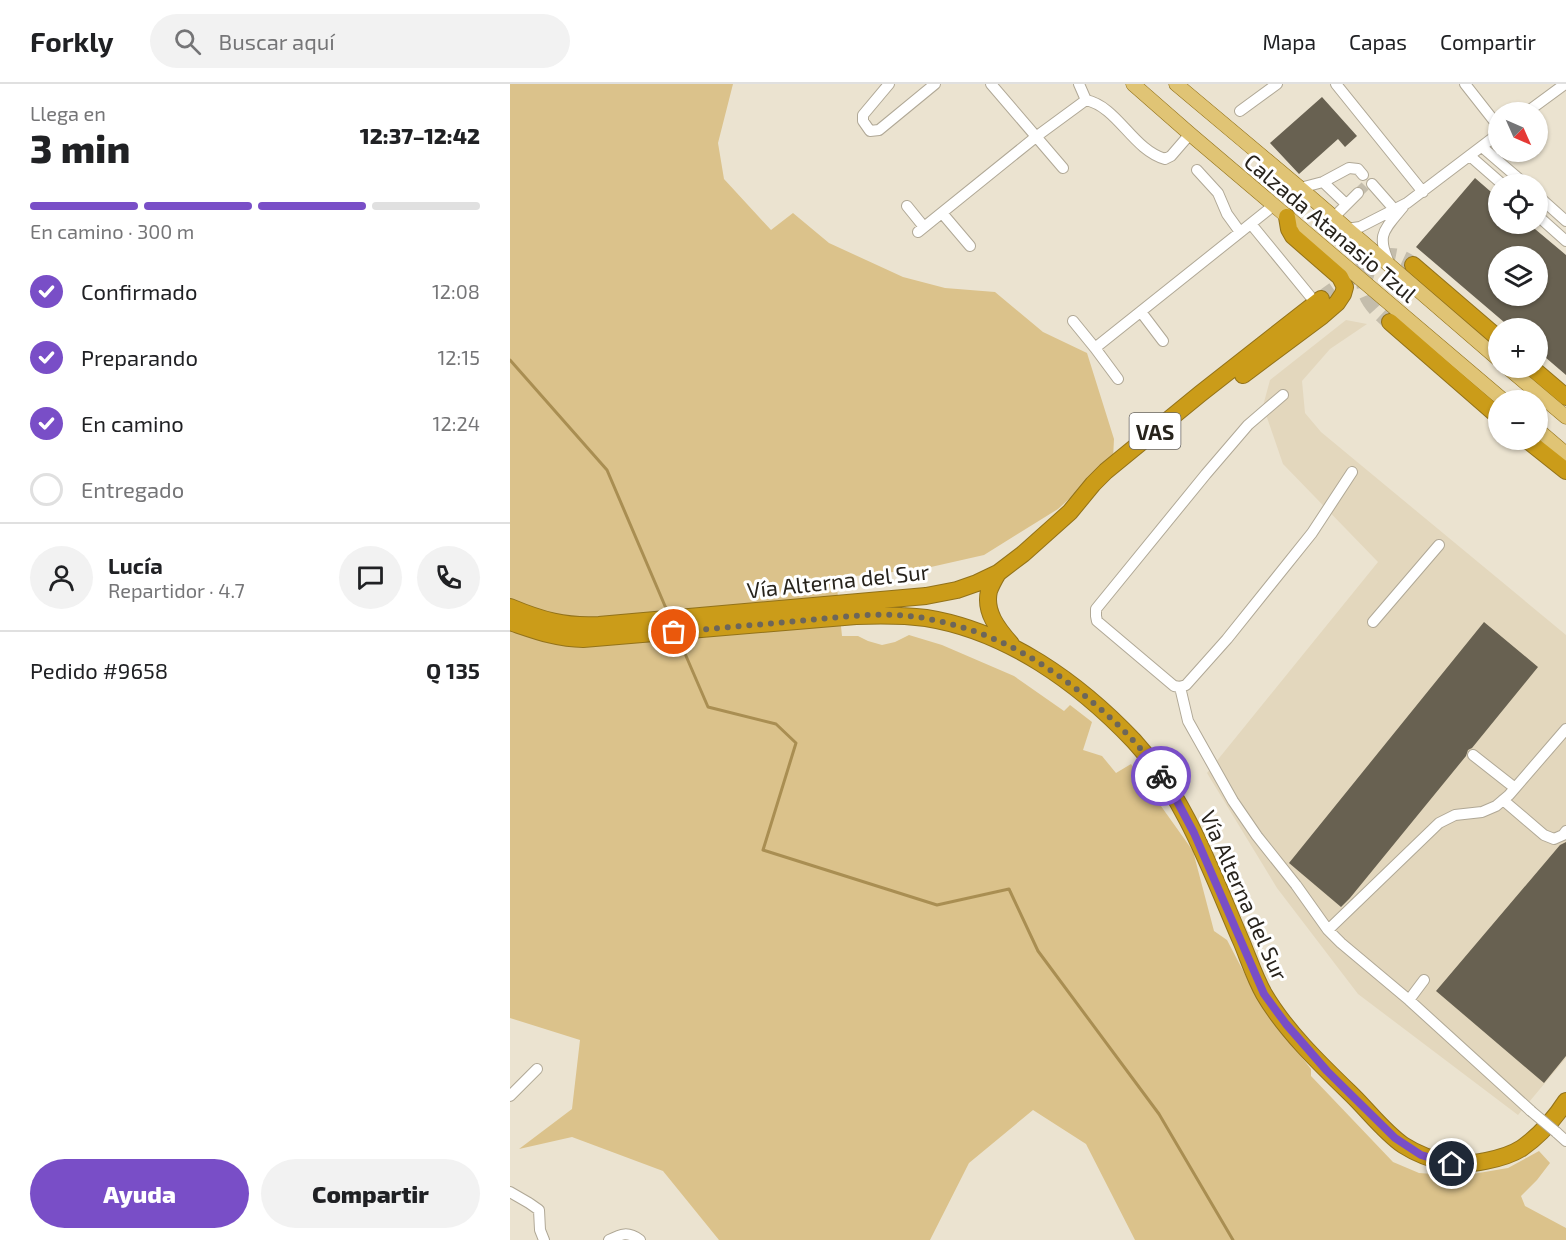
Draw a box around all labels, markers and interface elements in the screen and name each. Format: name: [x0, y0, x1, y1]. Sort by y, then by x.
search box: [150, 14, 570, 68]
text: Forkly: [30, 24, 114, 58]
icon: search: [171, 25, 204, 58]
text: Buscar aquí: [219, 28, 335, 54]
text: Mapa: [1262, 29, 1316, 54]
text: Capas: [1349, 29, 1407, 54]
text: Compartir: [1440, 29, 1536, 54]
text: Llega en: [30, 101, 106, 125]
north arrow: [1488, 102, 1548, 162]
map controls: [1488, 102, 1548, 450]
text: 12:37–12:42: [360, 122, 480, 148]
text: 3 min: [30, 124, 130, 171]
street label: Calzada Atanasio Tzul: [1240, 147, 1423, 307]
button: locate: [1488, 174, 1548, 234]
text: En camino · 300 m: [30, 219, 194, 243]
button: layers: [1488, 246, 1548, 306]
icon: check: [30, 275, 63, 308]
text: Confirmado: [81, 278, 197, 304]
text: 12:08: [432, 279, 480, 303]
button: +: [1488, 318, 1548, 378]
icon: check: [30, 341, 63, 374]
text: Preparando: [81, 344, 198, 370]
text: 12:15: [437, 345, 480, 369]
button: −: [1488, 390, 1548, 450]
icon: check: [30, 407, 63, 440]
text: En camino: [81, 410, 184, 436]
text: 12:24: [433, 411, 480, 435]
road number: VAS: [1130, 413, 1180, 449]
text: Entregado: [81, 476, 184, 502]
button: person: [30, 546, 93, 609]
button: chat: [339, 546, 402, 609]
button: phone: [417, 546, 480, 609]
text: Lucía: [108, 552, 163, 578]
street label: Vía Alterna del Sur: [746, 557, 931, 603]
text: Repartidor · 4.7: [108, 578, 245, 602]
pin: [648, 606, 699, 657]
icon: bag: [657, 615, 690, 648]
text: Pedido #9658: [30, 657, 168, 683]
text: Q 135: [426, 657, 480, 683]
courier: [1131, 746, 1191, 806]
icon: bike: [1145, 760, 1178, 793]
street label: Vía Alterna del Sur: [1196, 806, 1294, 984]
pin: [1426, 1138, 1477, 1189]
icon: home: [1435, 1147, 1468, 1180]
button: Ayuda: [30, 1159, 249, 1228]
button: Compartir: [261, 1159, 480, 1228]

